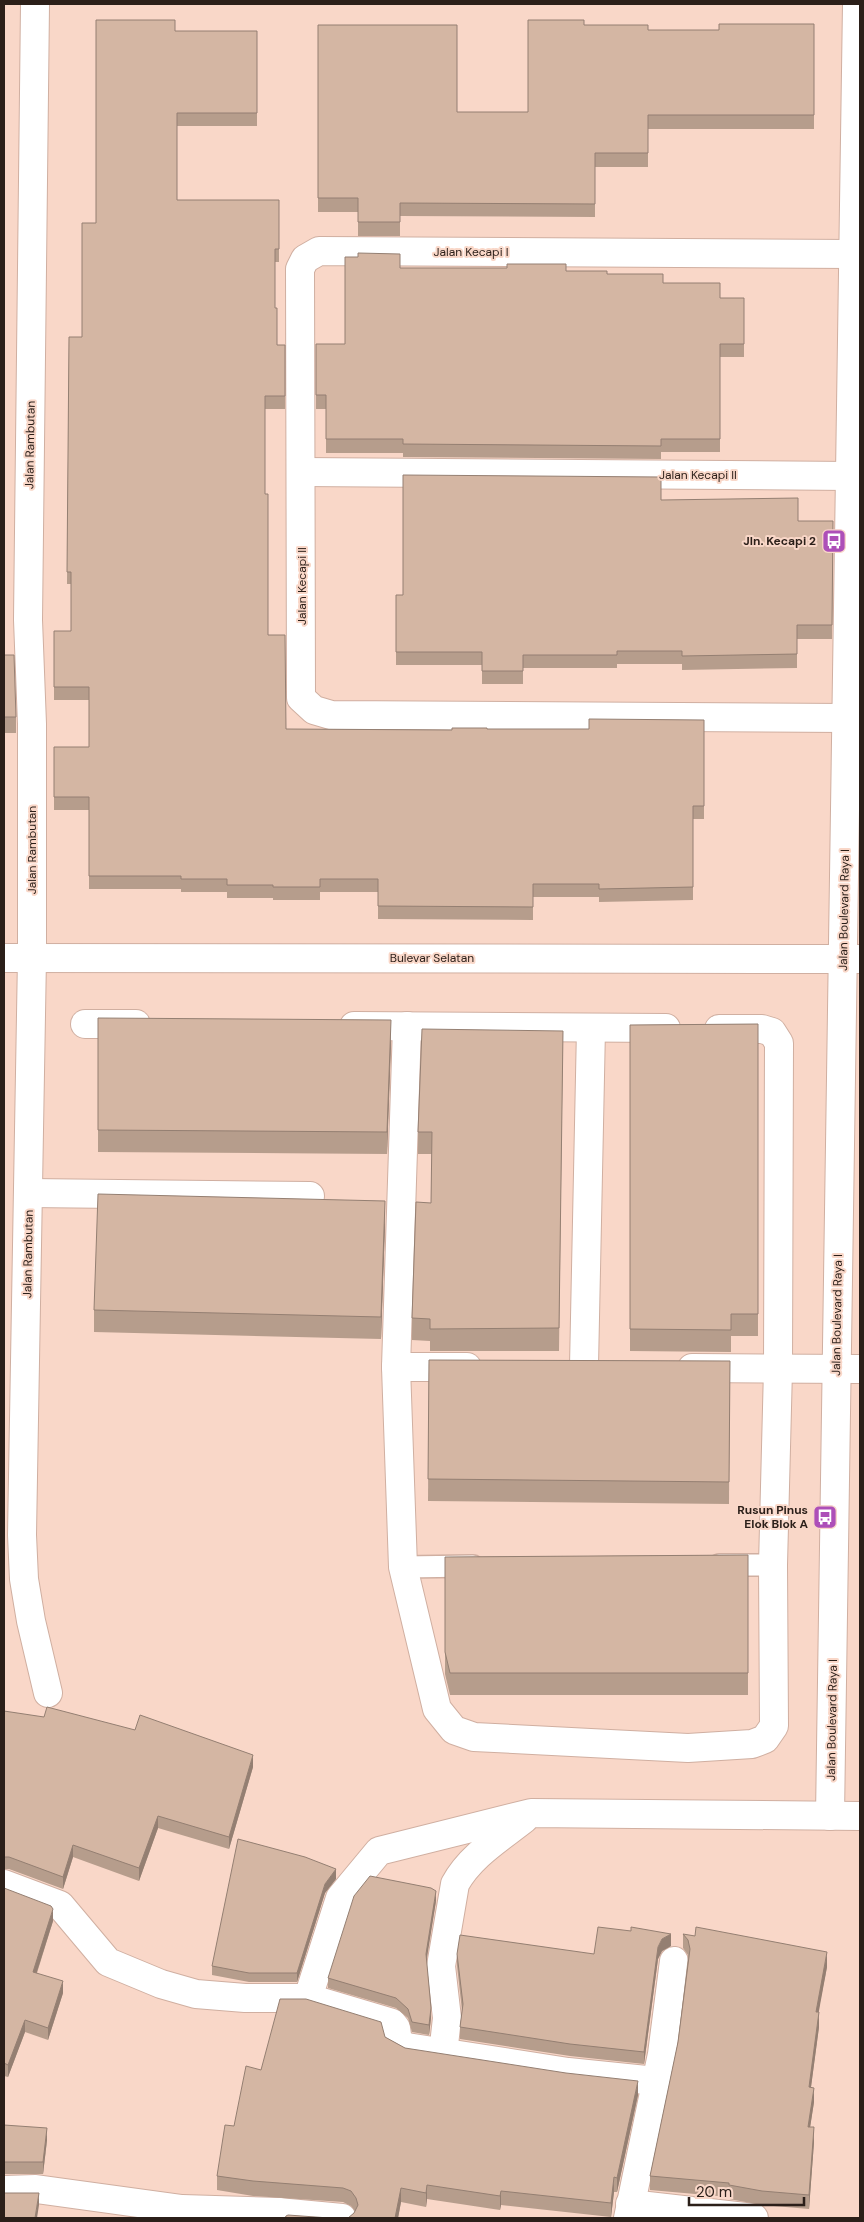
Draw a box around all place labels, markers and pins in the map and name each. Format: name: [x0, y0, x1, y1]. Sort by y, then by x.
bus stop icon: Jln. Kecapi 2: [821, 528, 847, 554]
place label: Jln. Kecapi 2: [743, 533, 816, 549]
place label: Rusun Pinus Elok Blok A: [737, 1502, 808, 1532]
bus stop icon: Rusun Pinus Elok Blok A: [812, 1504, 838, 1530]

